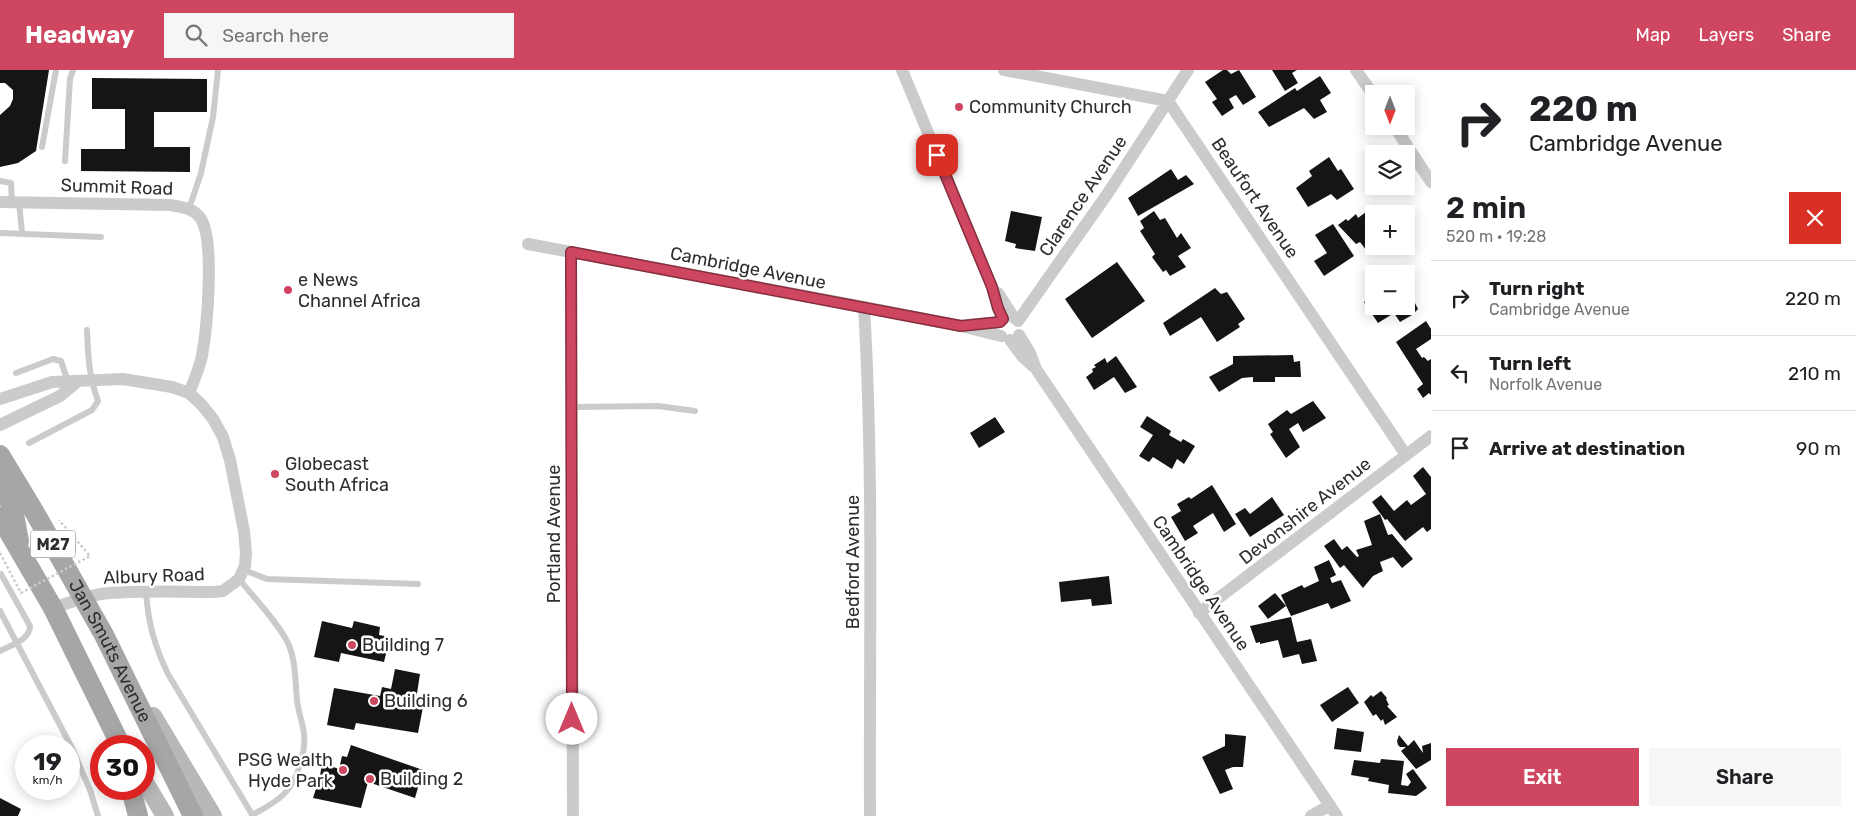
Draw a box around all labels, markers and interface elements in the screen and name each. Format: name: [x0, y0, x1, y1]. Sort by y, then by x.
search box: [164, 13, 514, 58]
text: Headway: [25, 21, 134, 49]
icon: search: [182, 21, 210, 49]
text: Search here: [222, 24, 329, 47]
text: Map: [1636, 24, 1671, 46]
text: Layers: [1699, 24, 1754, 46]
text: Share: [1782, 24, 1831, 46]
north arrow: [1365, 85, 1415, 135]
map controls: [1365, 85, 1415, 315]
text: 220 m: [1529, 88, 1638, 130]
icon: right: [1446, 90, 1511, 155]
place label: Community Church: [969, 96, 1132, 118]
marker: Community Church: [953, 101, 965, 113]
text: Cambridge Avenue: [1529, 130, 1723, 157]
street label: Clarence Avenue: [1034, 131, 1132, 261]
street label: Beaufort Avenue: [1207, 133, 1303, 263]
pin: [916, 134, 958, 176]
icon: arrive: [923, 141, 951, 169]
button: layers: [1365, 145, 1415, 195]
street label: Summit Road: [60, 174, 174, 200]
text: 2 min: [1446, 190, 1526, 226]
button: close: [1789, 192, 1841, 244]
button: +: [1365, 205, 1415, 255]
text: 520 m · 19:28: [1446, 227, 1546, 246]
street label: Cambridge Avenue: [668, 242, 828, 294]
button: −: [1365, 265, 1415, 315]
place label: e News Channel Africa: [298, 269, 421, 312]
text: Turn right: [1489, 277, 1584, 300]
marker: e News Channel Africa: [282, 284, 294, 296]
icon: right: [1446, 284, 1474, 312]
text: 220 m: [1785, 287, 1841, 310]
text: Cambridge Avenue: [1489, 300, 1630, 319]
text: Turn left: [1489, 352, 1571, 375]
icon: left: [1446, 359, 1474, 387]
text: 210 m: [1788, 362, 1841, 385]
text: Norfolk Avenue: [1489, 375, 1602, 394]
icon: arrive: [1446, 434, 1474, 462]
text: Arrive at destination: [1489, 437, 1685, 460]
text: 90 m: [1796, 437, 1841, 460]
place label: Globecast South Africa: [285, 453, 389, 496]
street label: Devonshire Avenue: [1235, 453, 1375, 569]
street label: Portland Avenue: [543, 465, 565, 603]
marker: Globecast South Africa: [269, 468, 281, 480]
street label: Bedford Avenue: [842, 495, 864, 629]
street label: Cambridge Avenue: [1148, 511, 1254, 655]
road number: M27: [30, 530, 76, 558]
street label: Albury Road: [103, 563, 205, 589]
street label: Jan Smuts Avenue: [64, 576, 156, 726]
place label: Building 7: [362, 634, 444, 656]
marker: Building 7: [346, 639, 358, 651]
place label: Building 6: [384, 690, 468, 712]
position arrow: [545, 692, 597, 744]
marker: Building 6: [368, 695, 380, 707]
speed limit sign: 30: [90, 735, 155, 800]
text: 19: [33, 747, 62, 776]
button: Exit: [1446, 748, 1639, 806]
button: Share: [1649, 748, 1841, 806]
place label: PSG Wealth Hyde Park: [237, 749, 334, 792]
marker: PSG Wealth Hyde Park: [337, 764, 349, 776]
place label: Building 2: [380, 768, 463, 790]
text: km/h: [33, 773, 62, 787]
marker: Building 2: [364, 773, 376, 785]

